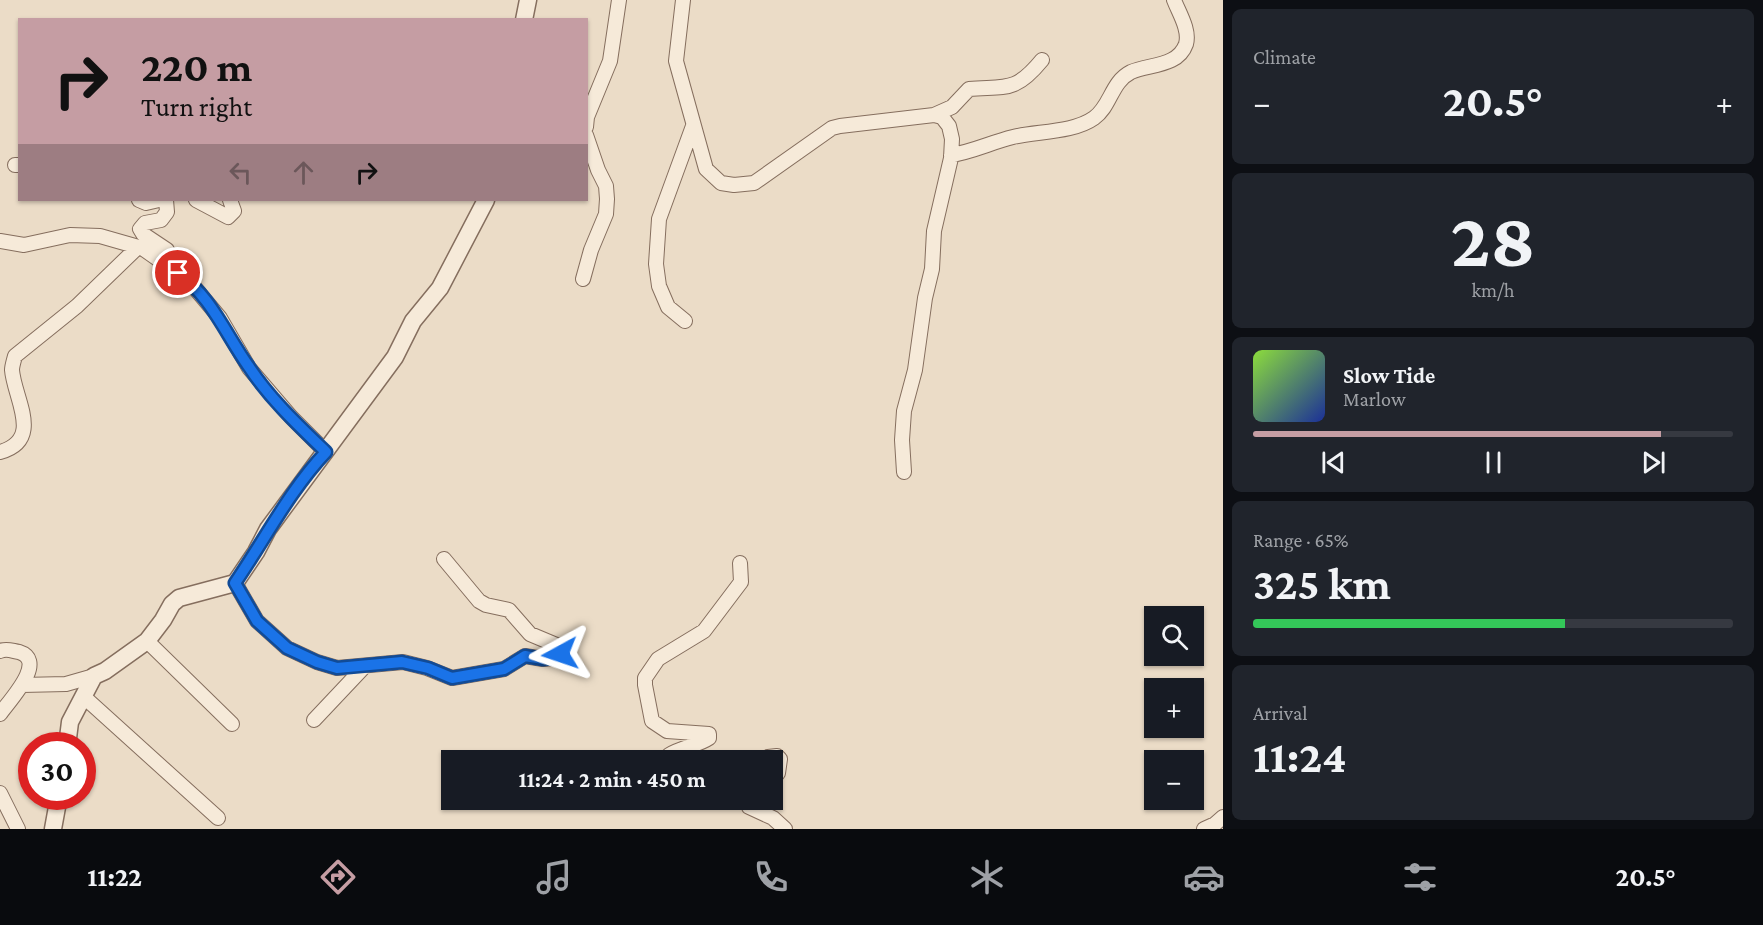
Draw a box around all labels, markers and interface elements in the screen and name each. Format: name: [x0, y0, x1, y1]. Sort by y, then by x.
icon: right: [42, 42, 120, 120]
text: 220 m: [141, 43, 252, 90]
text: Climate: [1253, 46, 1316, 68]
text: 20.5°: [1443, 76, 1543, 126]
text: −: [1253, 84, 1270, 121]
text: +: [1716, 84, 1733, 121]
text: Turn right: [141, 92, 252, 122]
icon: left: [224, 156, 257, 189]
icon: ahead: [287, 156, 320, 189]
icon: right: [350, 156, 383, 189]
text: 28: [1450, 196, 1536, 283]
pin: [152, 247, 203, 298]
icon: arrive: [161, 256, 194, 289]
text: km/h: [1471, 279, 1515, 301]
text: Slow Tide: [1343, 363, 1435, 388]
text: Marlow: [1343, 388, 1406, 410]
icon: previous: [1317, 446, 1350, 479]
icon: pause: [1477, 446, 1510, 479]
icon: next: [1637, 446, 1670, 479]
text: Range · 65%: [1253, 529, 1348, 551]
text: 325 km: [1253, 559, 1391, 609]
map controls: [1144, 606, 1204, 810]
button: search: [1144, 606, 1204, 666]
position arrow: [528, 622, 592, 686]
button: +: [1144, 678, 1204, 738]
text: Arrival: [1253, 702, 1307, 724]
speed limit sign: 30: [18, 732, 96, 810]
text: 11:24: [1253, 732, 1346, 782]
button: −: [1144, 750, 1204, 810]
text: 11:24 · 2 min · 450 m: [518, 767, 706, 792]
icon: directions: [317, 856, 359, 898]
icon: music: [533, 856, 575, 898]
icon: phone: [750, 856, 792, 898]
icon: climate: [966, 856, 1008, 898]
icon: car: [1183, 856, 1225, 898]
icon: filters: [1399, 856, 1441, 898]
text: 11:22: [87, 862, 142, 892]
text: 20.5°: [1616, 862, 1676, 892]

